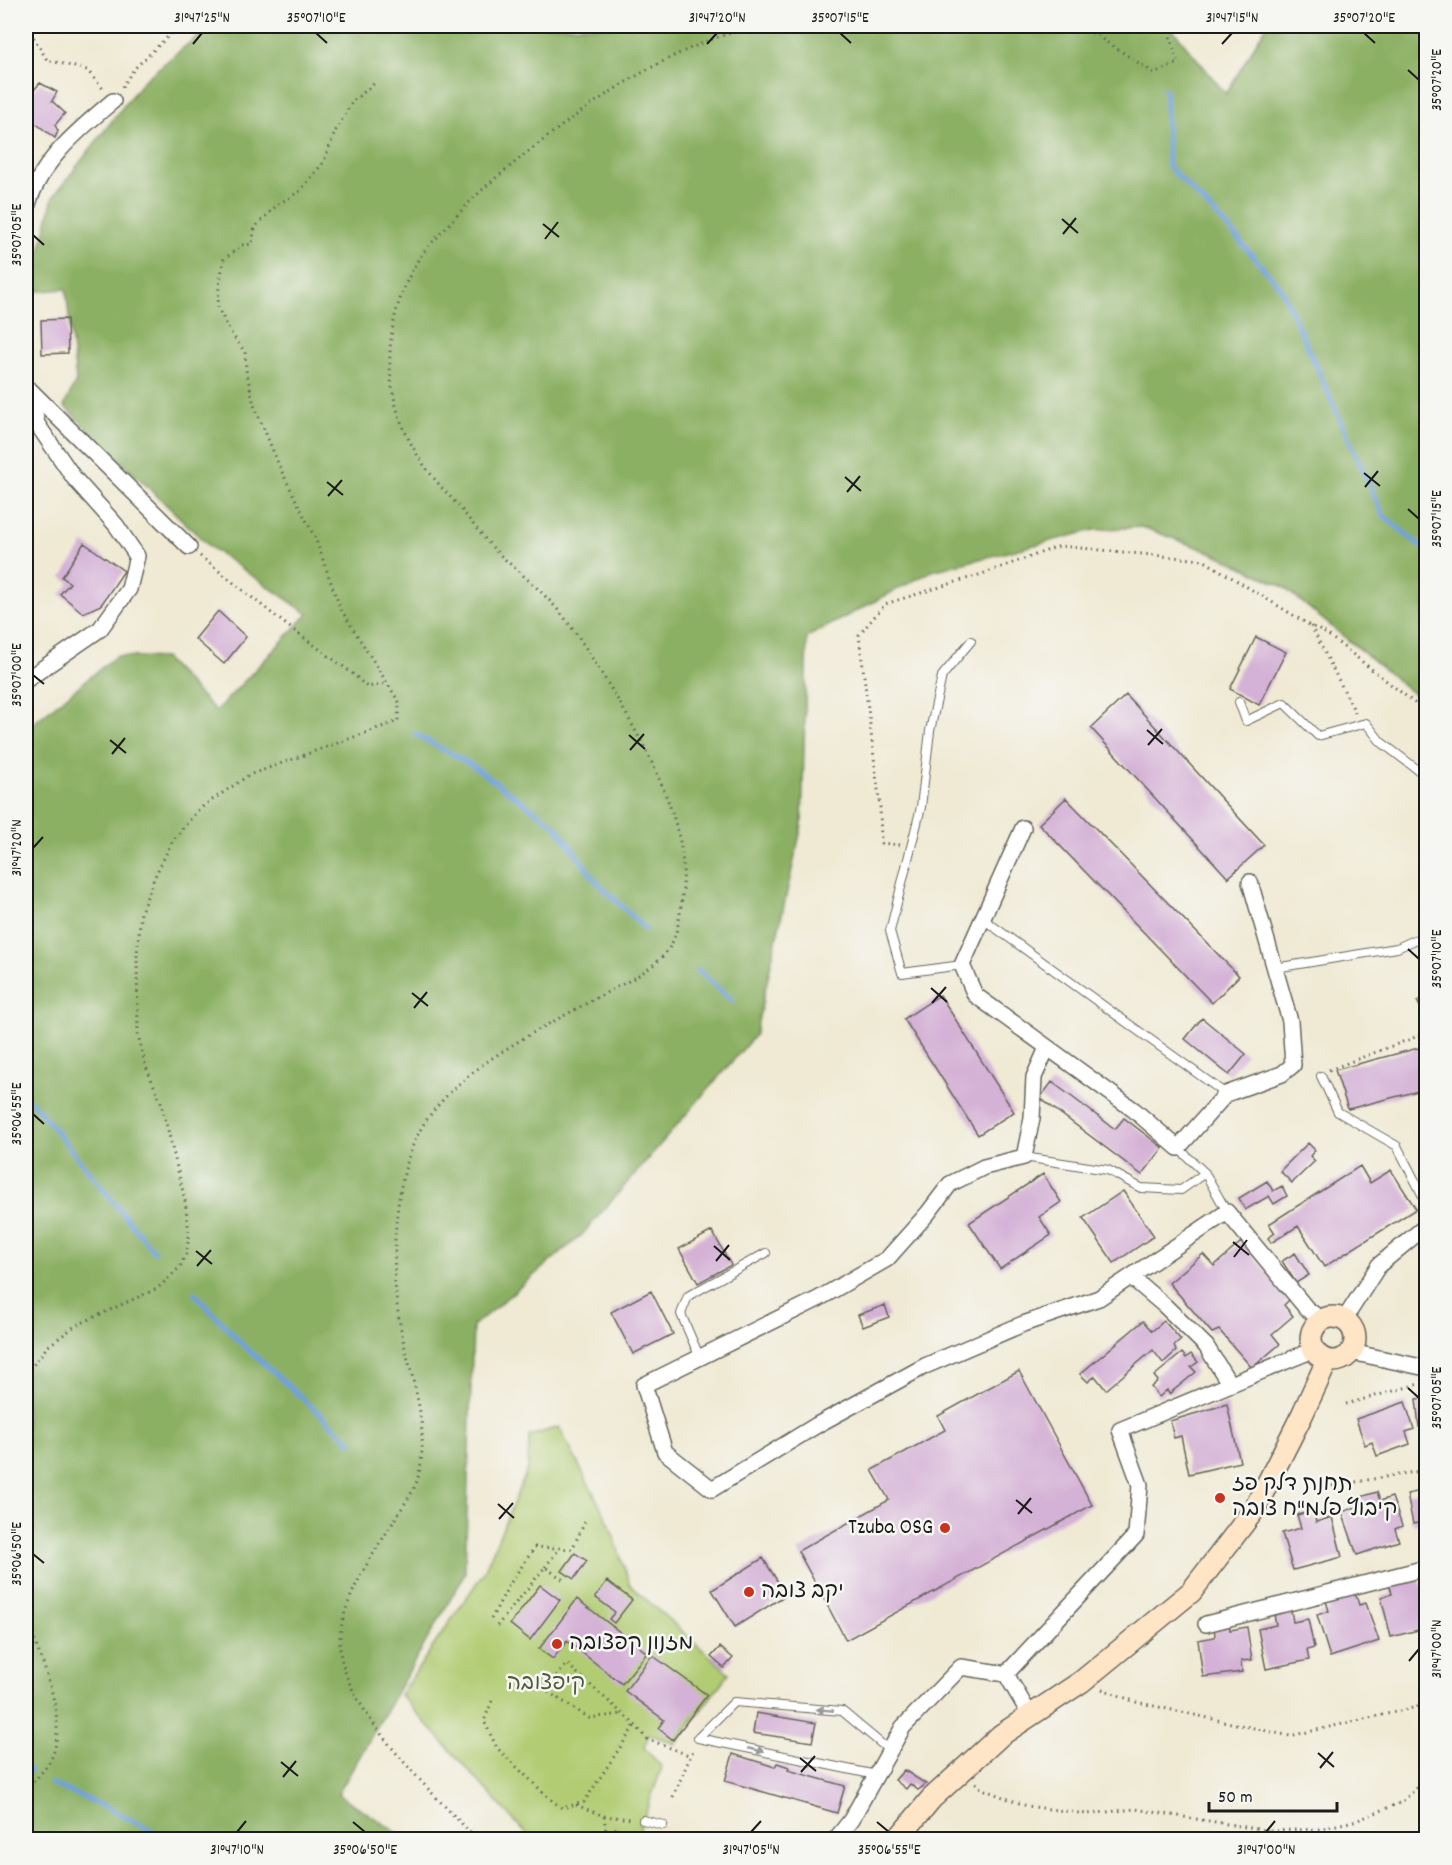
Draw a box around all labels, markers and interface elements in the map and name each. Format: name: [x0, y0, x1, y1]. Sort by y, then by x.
text: 31°47'25"N: [174, 8, 230, 30]
text: 35°07'10"E: [287, 8, 346, 30]
text: 31°47'20"N: [688, 8, 746, 30]
text: 35°07'15"E: [811, 8, 869, 30]
text: 31°47'15"N: [1206, 8, 1258, 30]
text: 35°07'20"E: [1333, 8, 1395, 30]
text: 35°07'20"E: [1427, 49, 1449, 111]
text: 35°07'05"E: [7, 204, 29, 266]
text: 35°07'15"E: [1427, 490, 1449, 548]
text: 35°07'00"E: [7, 643, 29, 707]
text: 31°47'20"N: [7, 819, 29, 877]
text: 35°07'10"E: [1427, 929, 1449, 988]
text: 35°06'55"E: [7, 1082, 29, 1145]
text: 35°07'05"E: [1427, 1367, 1449, 1429]
place label: תחנת דלק פז קיבוץ פלמ"ח צובה: [1232, 1470, 1397, 1526]
marker: תחנת דלק פז קיבוץ פלמ"ח צובה: [1213, 1491, 1227, 1505]
place label: Tzuba OSG: [848, 1513, 933, 1544]
marker: Tzuba OSG: [938, 1521, 952, 1535]
text: 35°06'50"E: [7, 1522, 29, 1586]
place label: יקב צובה: [761, 1577, 844, 1608]
marker: יקב צובה: [742, 1585, 756, 1599]
text: 31°47'00"N: [1427, 1620, 1449, 1678]
place label: מזנון קפצובה: [569, 1629, 693, 1660]
marker: מזנון קפצובה: [550, 1637, 564, 1651]
park label: קיפצובה: [507, 1669, 585, 1700]
one-way arrow: [815, 1705, 834, 1715]
one-way arrow: [746, 1746, 765, 1755]
scale bar: [1209, 1775, 1336, 1813]
text: 50 m: [1218, 1786, 1253, 1811]
text: 31°47'10"N: [210, 1840, 264, 1862]
text: 35°06'50"E: [333, 1840, 397, 1862]
text: 31°47'05"N: [722, 1840, 780, 1862]
text: 35°06'55"E: [858, 1840, 921, 1862]
text: 31°47'00"N: [1237, 1840, 1295, 1862]

